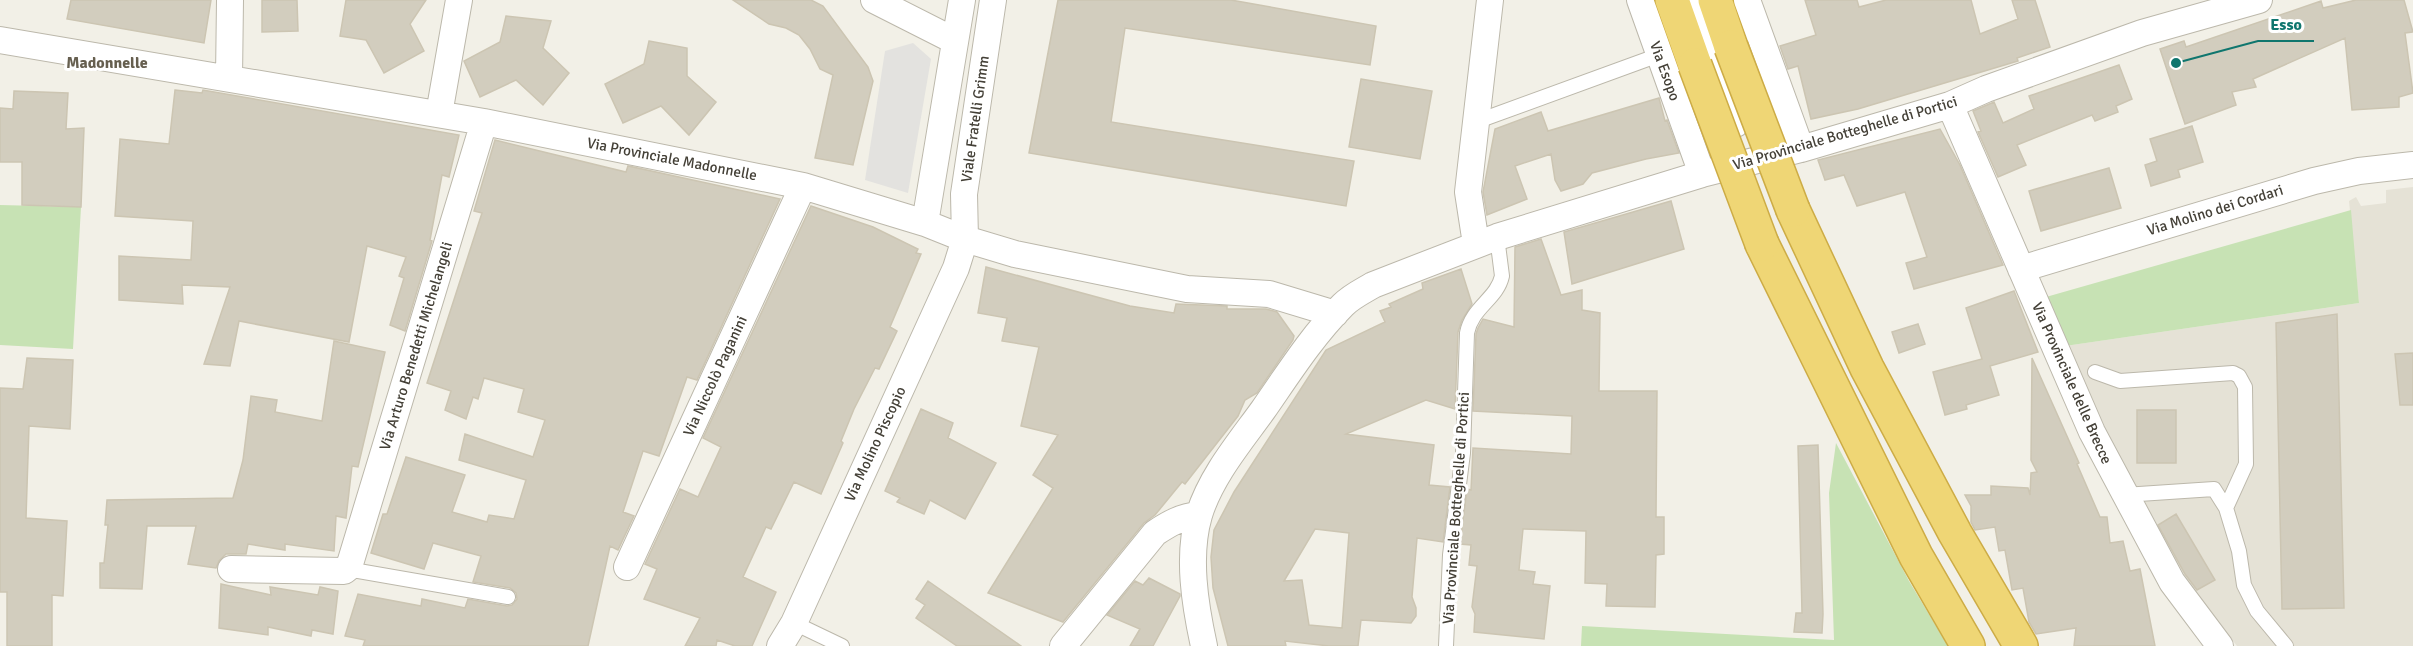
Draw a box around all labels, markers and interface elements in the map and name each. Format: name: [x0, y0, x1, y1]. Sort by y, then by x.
callout: Esso: [2258, 7, 2314, 41]
text: Esso: [2270, 15, 2302, 35]
street label: Via Esopo: [1646, 39, 1684, 103]
district label: Madonnelle: [66, 53, 148, 73]
street label: Viale Fratelli Grimm: [957, 55, 993, 183]
street label: Via Provinciale Botteghelle di Portici: [1731, 92, 1959, 174]
street label: Via Provinciale Madonnelle: [585, 134, 759, 184]
street label: Via Molino dei Cordari: [2145, 181, 2285, 239]
street label: Via Arturo Benedetti Michelangeli: [376, 240, 456, 452]
street label: Via Provinciale delle Brecce: [2028, 299, 2116, 467]
street label: Via Niccolò Paganini: [679, 313, 751, 439]
street label: Via Molino Piscopio: [840, 383, 910, 504]
street label: Via Provinciale Botteghelle di Portici: [1439, 391, 1473, 625]

